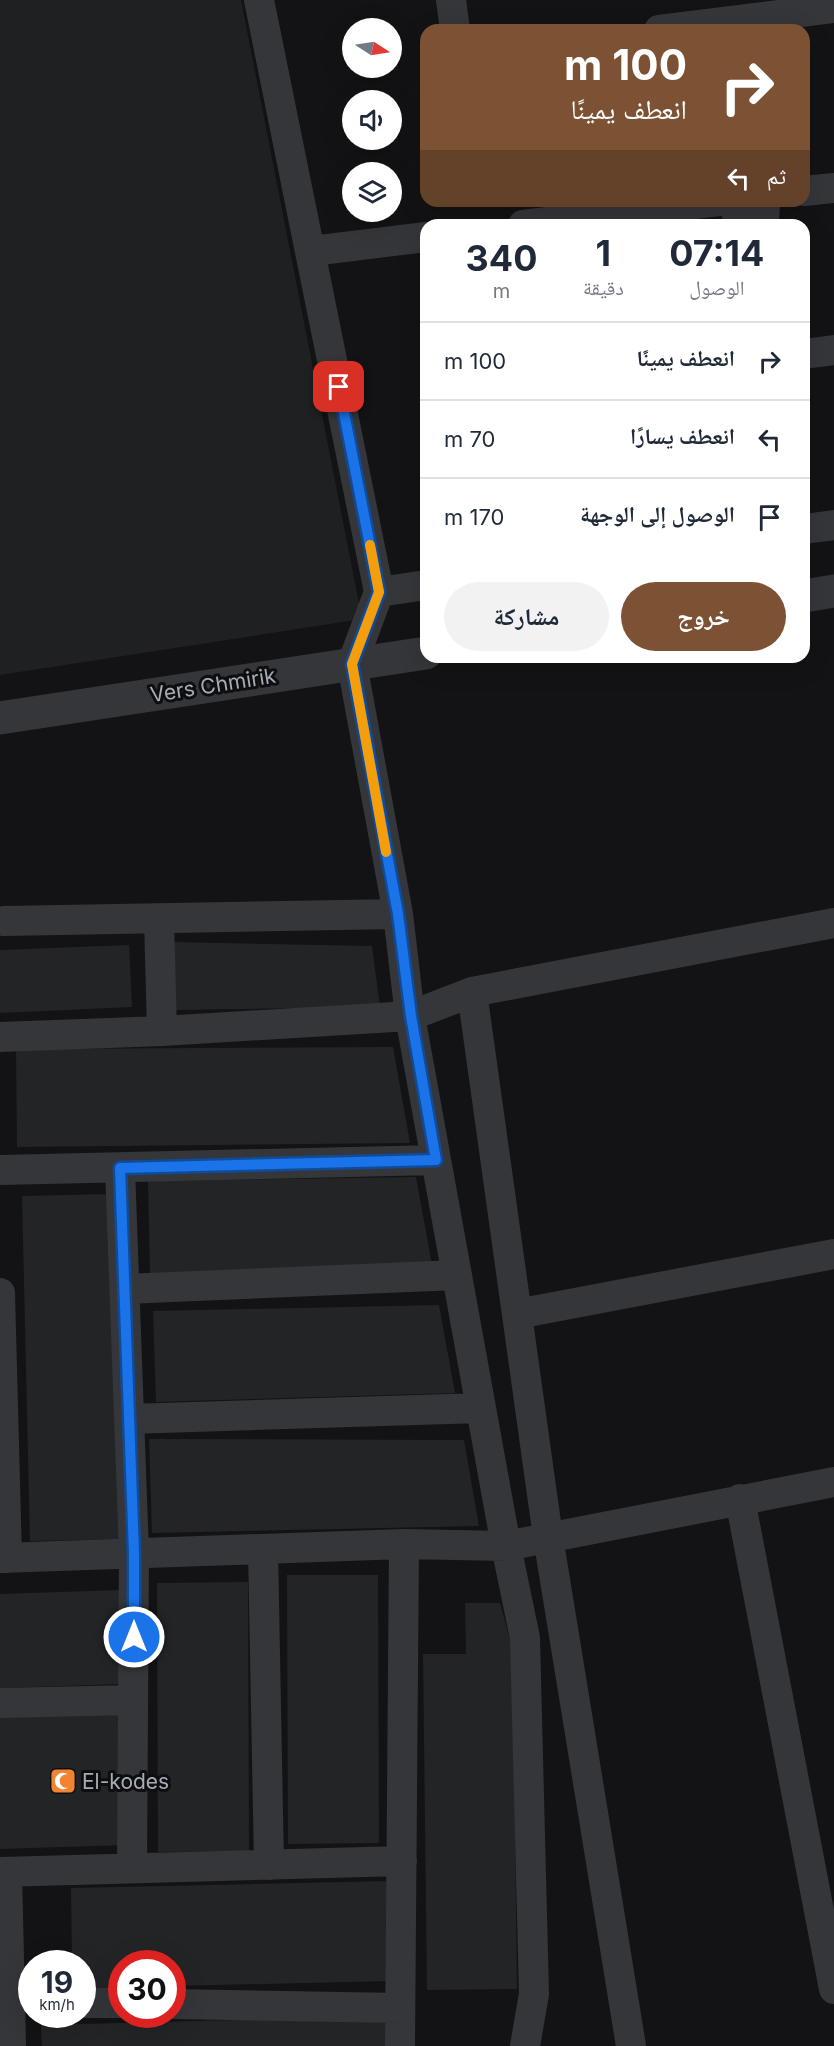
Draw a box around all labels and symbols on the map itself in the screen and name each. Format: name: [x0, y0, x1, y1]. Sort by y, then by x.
north arrow: [342, 18, 402, 78]
pin: [313, 361, 364, 412]
street label: Vers Chmirik: [148, 663, 278, 707]
position arrow: [102, 1605, 166, 1669]
mosque icon: El-kodes: [48, 1766, 78, 1796]
place label: El-kodes: [82, 1769, 169, 1794]
speed limit sign: 30: [108, 1950, 186, 2028]

